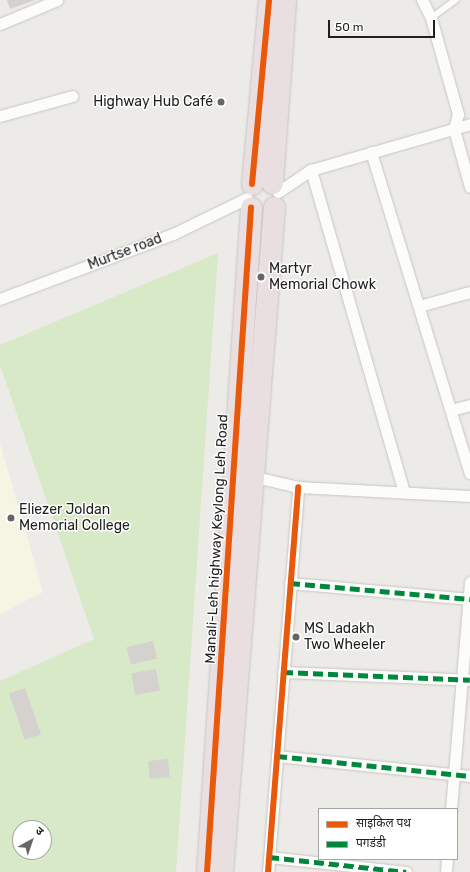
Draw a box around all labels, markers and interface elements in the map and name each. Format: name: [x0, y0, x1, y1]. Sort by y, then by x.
scale bar: [330, 12, 437, 38]
text: 50 m: [335, 20, 363, 34]
place label: Highway Hub Café: [93, 94, 213, 110]
marker: Highway Hub Café: [216, 97, 226, 107]
street label: Murtse road: [86, 230, 164, 274]
place label: Martyr Memorial Chowk: [269, 261, 376, 294]
marker: Martyr Memorial Chowk: [256, 272, 266, 282]
street label: Manali-Leh highway Keylong Leh Road: [202, 414, 232, 664]
place label: Eliezer Joldan Memorial College: [19, 502, 130, 534]
marker: Eliezer Joldan Memorial College: [6, 513, 16, 523]
place label: MS Ladakh Two Wheeler: [304, 621, 386, 654]
marker: MS Ladakh Two Wheeler: [291, 632, 301, 642]
legend: [318, 808, 458, 860]
text: साइकिल पथ: [356, 816, 411, 830]
north arrow: [12, 820, 52, 860]
text: उ: [33, 824, 46, 838]
text: पगडंडी: [356, 836, 386, 850]

